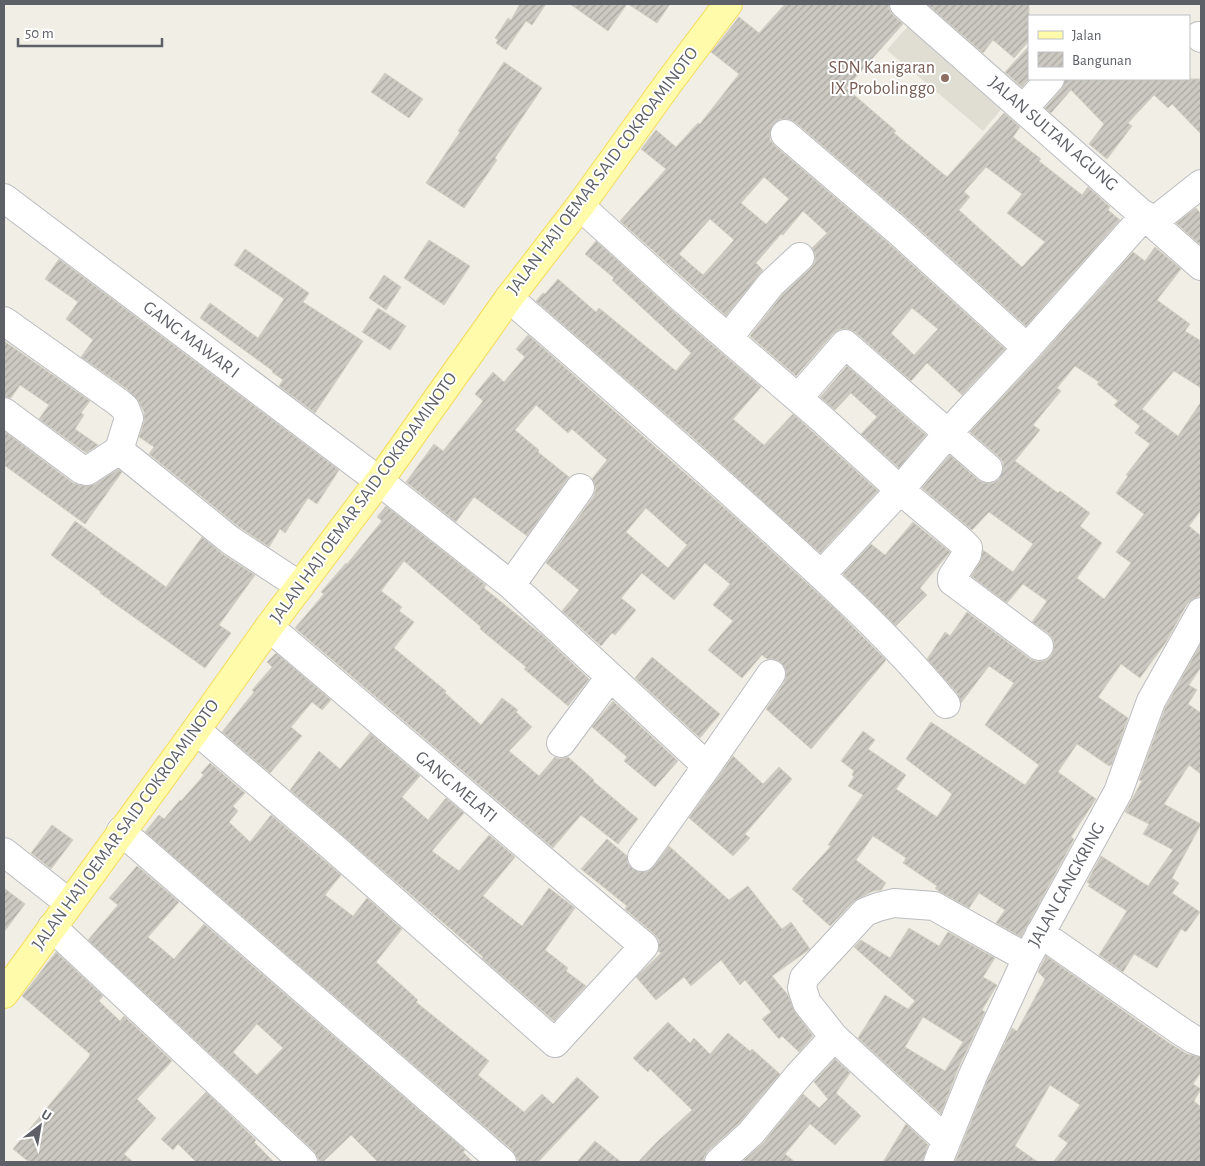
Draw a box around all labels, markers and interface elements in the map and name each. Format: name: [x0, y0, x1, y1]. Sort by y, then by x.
scale bar: [18, 15, 161, 47]
legend: [1028, 15, 1190, 80]
text: 50 m: [25, 26, 54, 41]
text: Jalan: [1072, 28, 1102, 43]
street label: JALAN HAJI OEMAR SAID COKROAMINOTO: [504, 44, 702, 298]
text: Bangunan: [1072, 53, 1132, 68]
place label: SDN Kanigaran IX Probolinggo: [828, 59, 935, 98]
marker: SDN Kanigaran IX Probolinggo: [939, 72, 951, 84]
street label: JALAN SULTAN AGUNG: [985, 73, 1121, 195]
street label: GANG MAWAR I: [140, 298, 242, 382]
street label: JALAN HAJI OEMAR SAID COKROAMINOTO: [267, 370, 461, 626]
street label: JALAN HAJI OEMAR SAID COKROAMINOTO: [29, 697, 223, 953]
street label: GANG MELATI: [412, 748, 500, 826]
street label: JALAN CANGKRING: [1025, 820, 1109, 950]
north arrow: [15, 1101, 65, 1151]
text: U: [39, 1107, 54, 1124]

